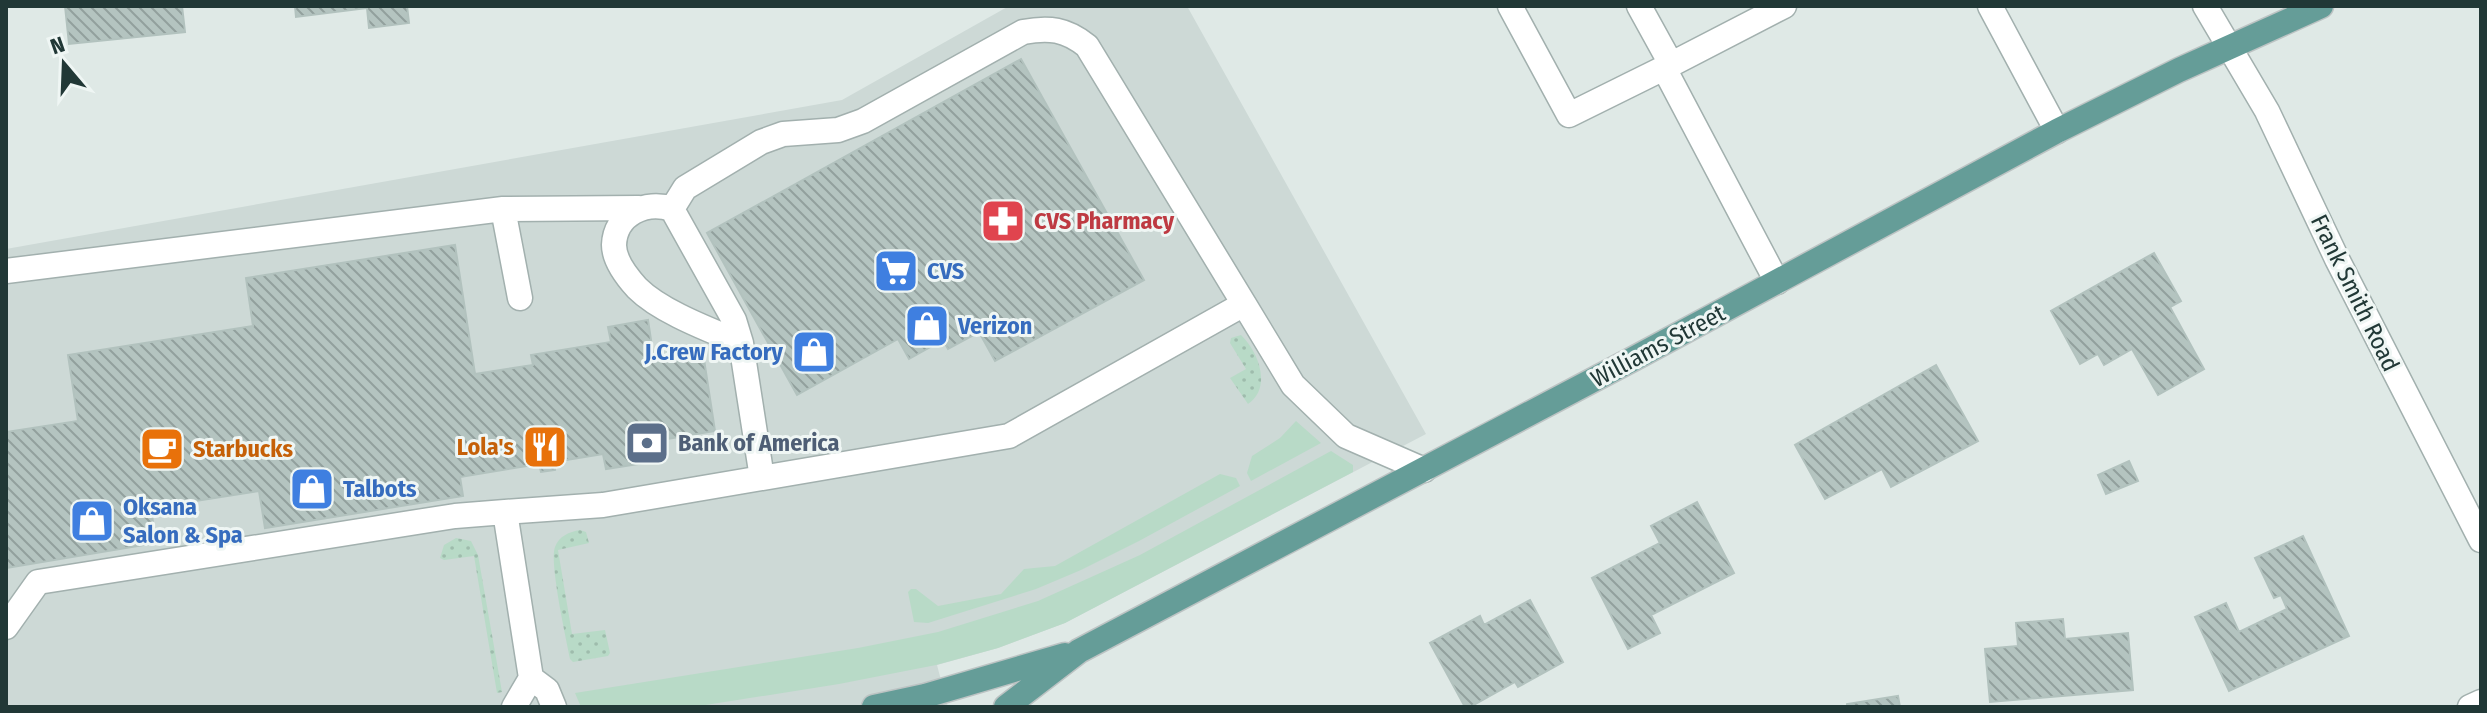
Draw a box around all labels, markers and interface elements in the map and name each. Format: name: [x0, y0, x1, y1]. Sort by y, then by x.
north arrow: [24, 24, 104, 104]
text: N: [47, 31, 68, 60]
pharmacy icon: CVS Pharmacy: [979, 197, 1027, 245]
place label: CVS Pharmacy: [1034, 207, 1175, 235]
street label: Frank Smith Road: [2305, 210, 2405, 376]
supermarket icon: CVS: [872, 247, 920, 295]
place label: CVS: [927, 257, 964, 285]
street label: Williams Street: [1586, 299, 1730, 393]
shop icon: Verizon: [903, 302, 951, 350]
place label: Verizon: [957, 312, 1032, 340]
shop icon: J.Crew Factory: [790, 328, 838, 376]
place label: J.Crew Factory: [643, 338, 784, 366]
bank icon: Bank of America: [623, 419, 671, 467]
restaurant icon: Lola's: [521, 423, 569, 471]
cafe icon: Starbucks: [138, 425, 186, 473]
place label: Bank of America: [678, 429, 840, 457]
place label: Lola's: [457, 433, 514, 461]
place label: Starbucks: [193, 435, 293, 463]
shop icon: Talbots: [288, 465, 336, 513]
place label: Talbots: [343, 475, 417, 503]
place label: Oksana Salon & Spa: [123, 493, 243, 549]
shop icon: Oksana Salon & Spa: [68, 497, 116, 545]

